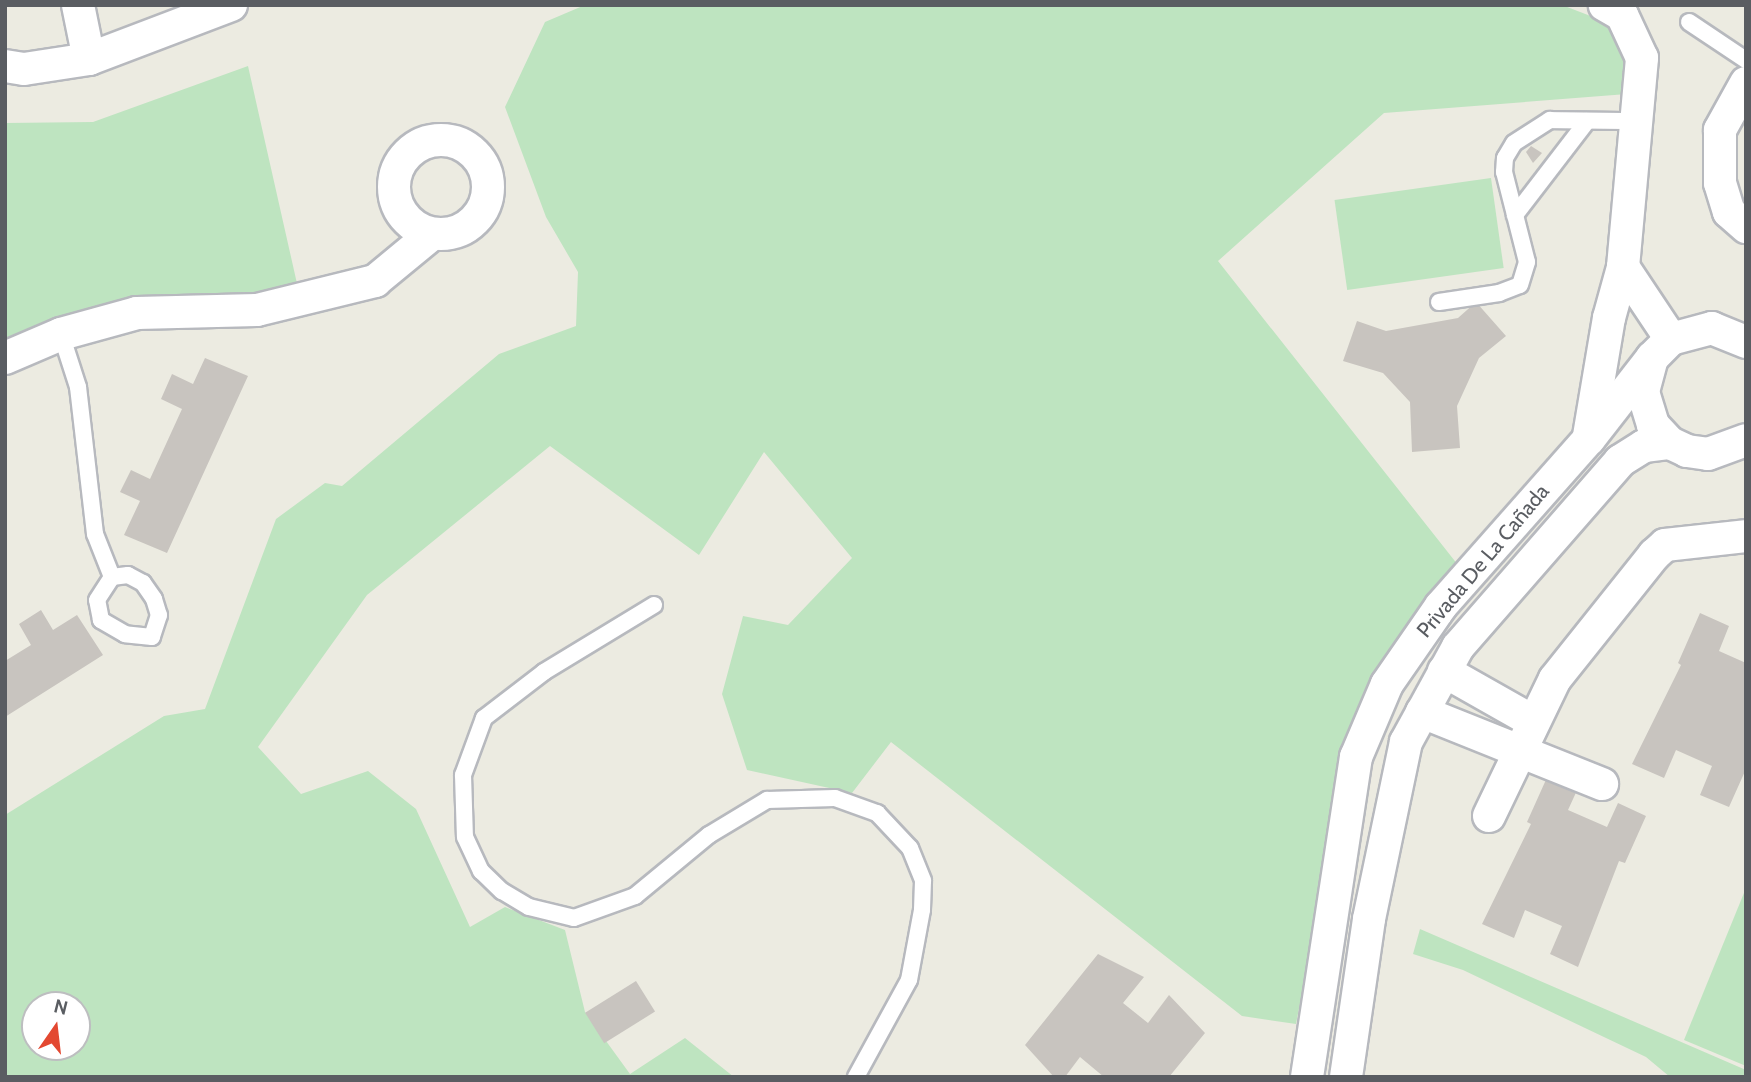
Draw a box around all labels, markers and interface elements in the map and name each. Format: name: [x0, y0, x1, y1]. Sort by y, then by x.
street label: Privada De La Cañada: [1412, 479, 1554, 643]
north arrow: [21, 991, 91, 1061]
text: N: [51, 994, 70, 1020]

